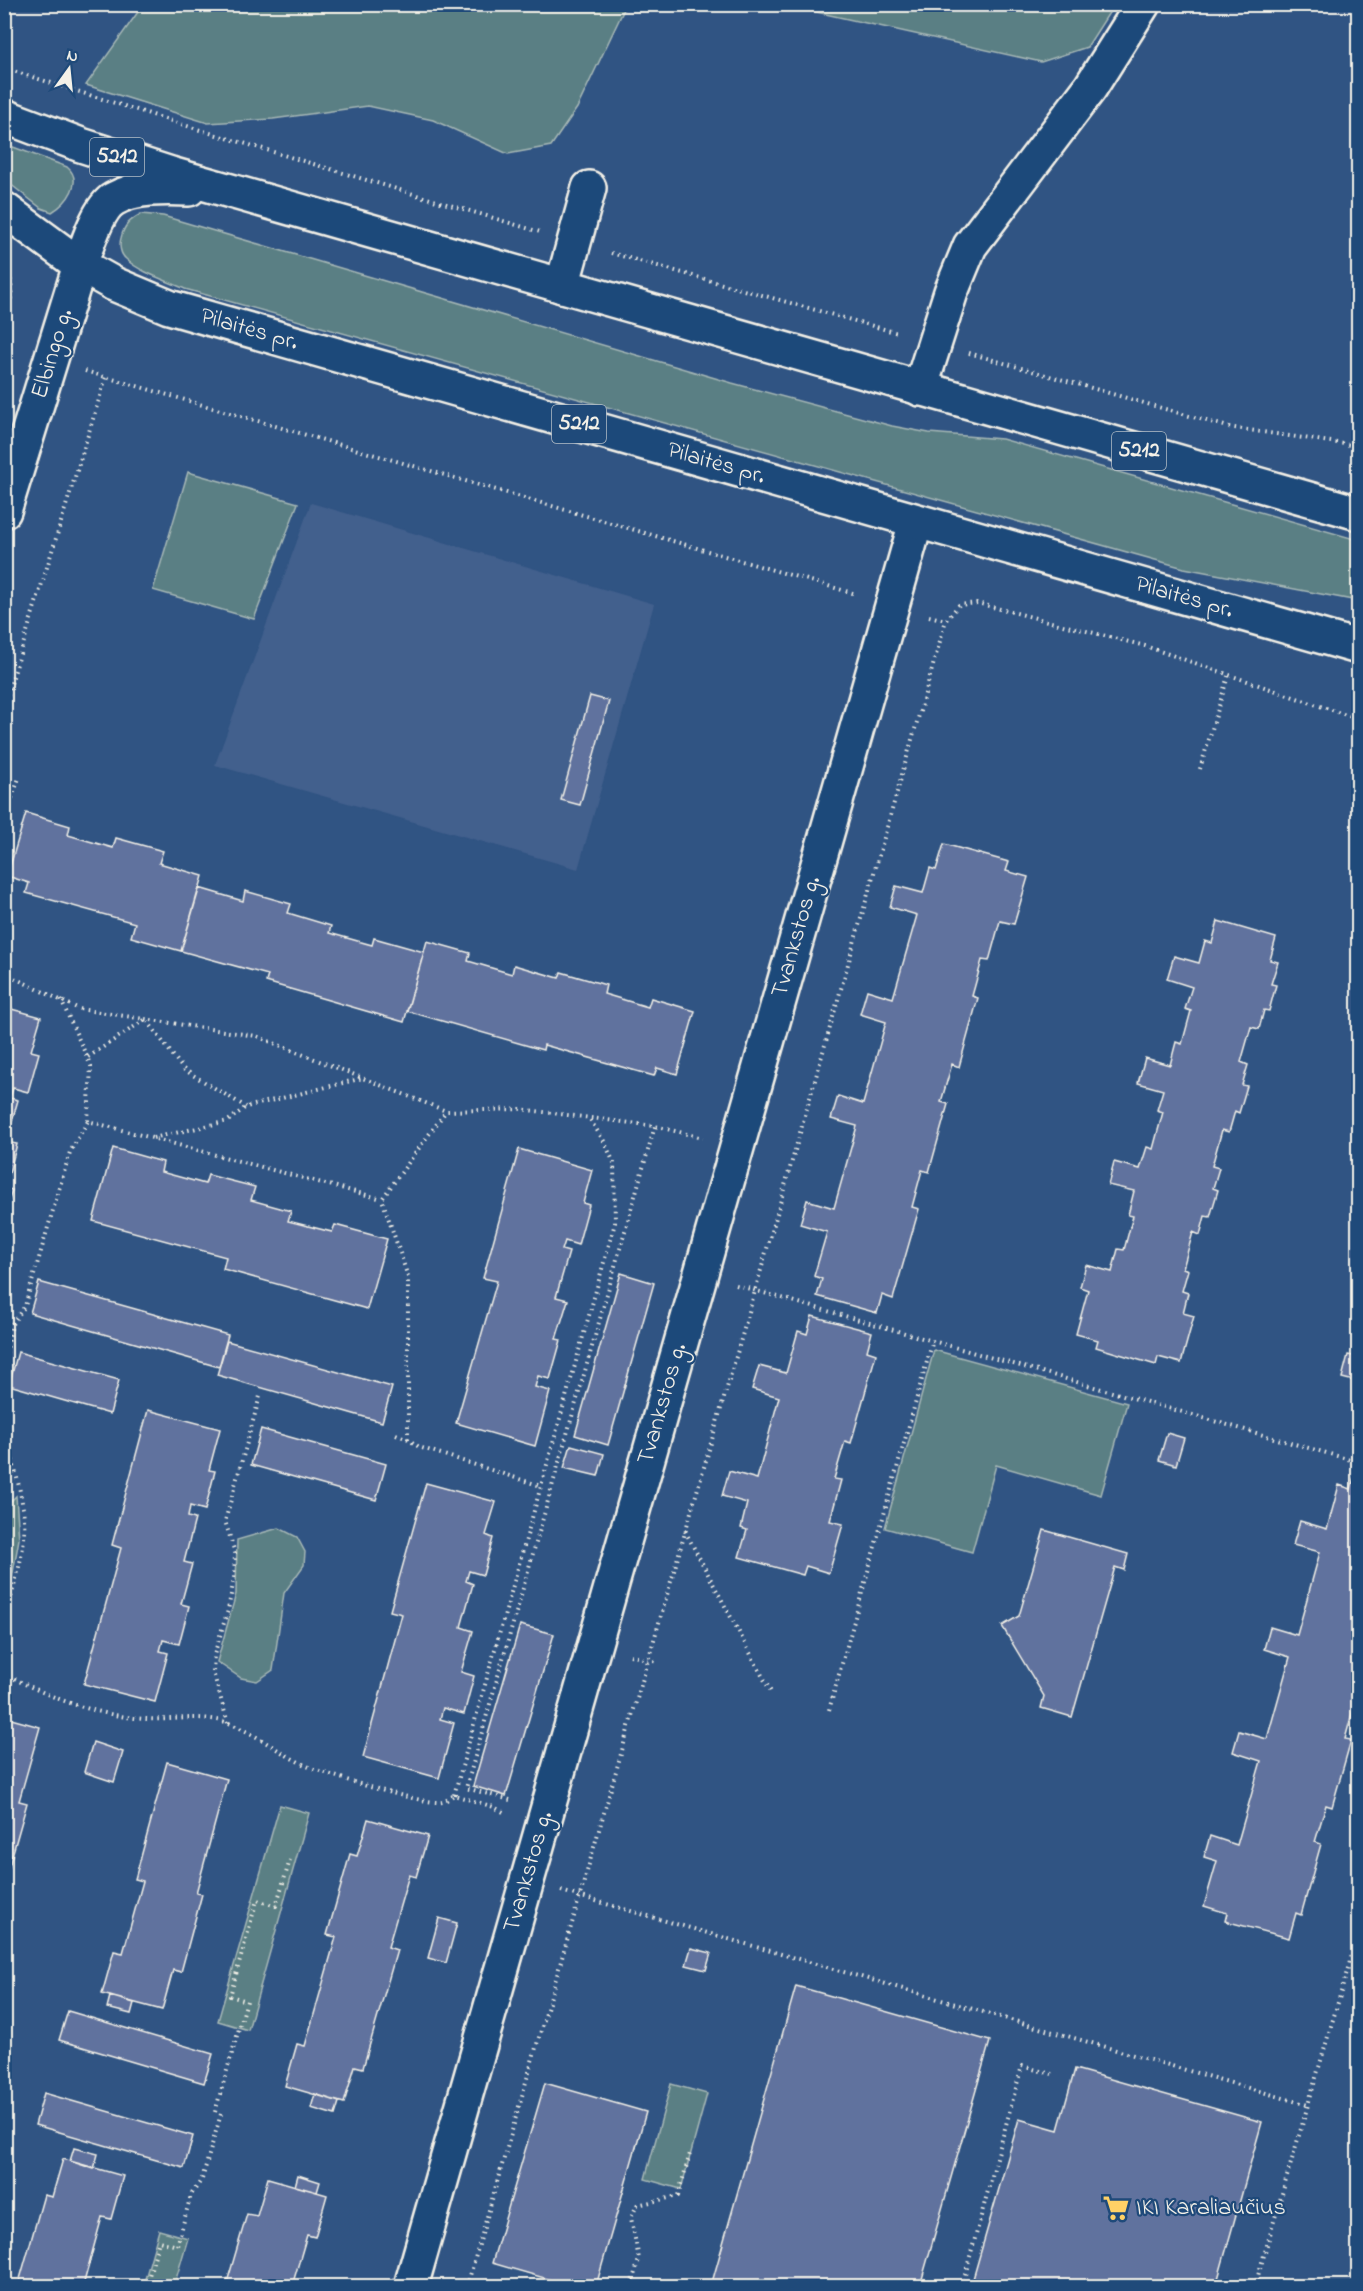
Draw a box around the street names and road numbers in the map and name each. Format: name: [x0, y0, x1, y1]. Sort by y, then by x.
road number: 5212: [90, 138, 144, 176]
street label: Pilaitės pr.: [196, 299, 302, 361]
street label: Elbingo g.: [23, 305, 83, 403]
road number: 5212: [552, 405, 606, 443]
road number: 5212: [1112, 432, 1166, 470]
street label: Pilaitės pr.: [663, 433, 769, 495]
street label: Pilaitės pr.: [1131, 567, 1237, 629]
street label: Tvankstos g.: [763, 872, 831, 1002]
street label: Tvankstos g.: [629, 1339, 697, 1469]
street label: Tvankstos g.: [495, 1807, 563, 1937]

